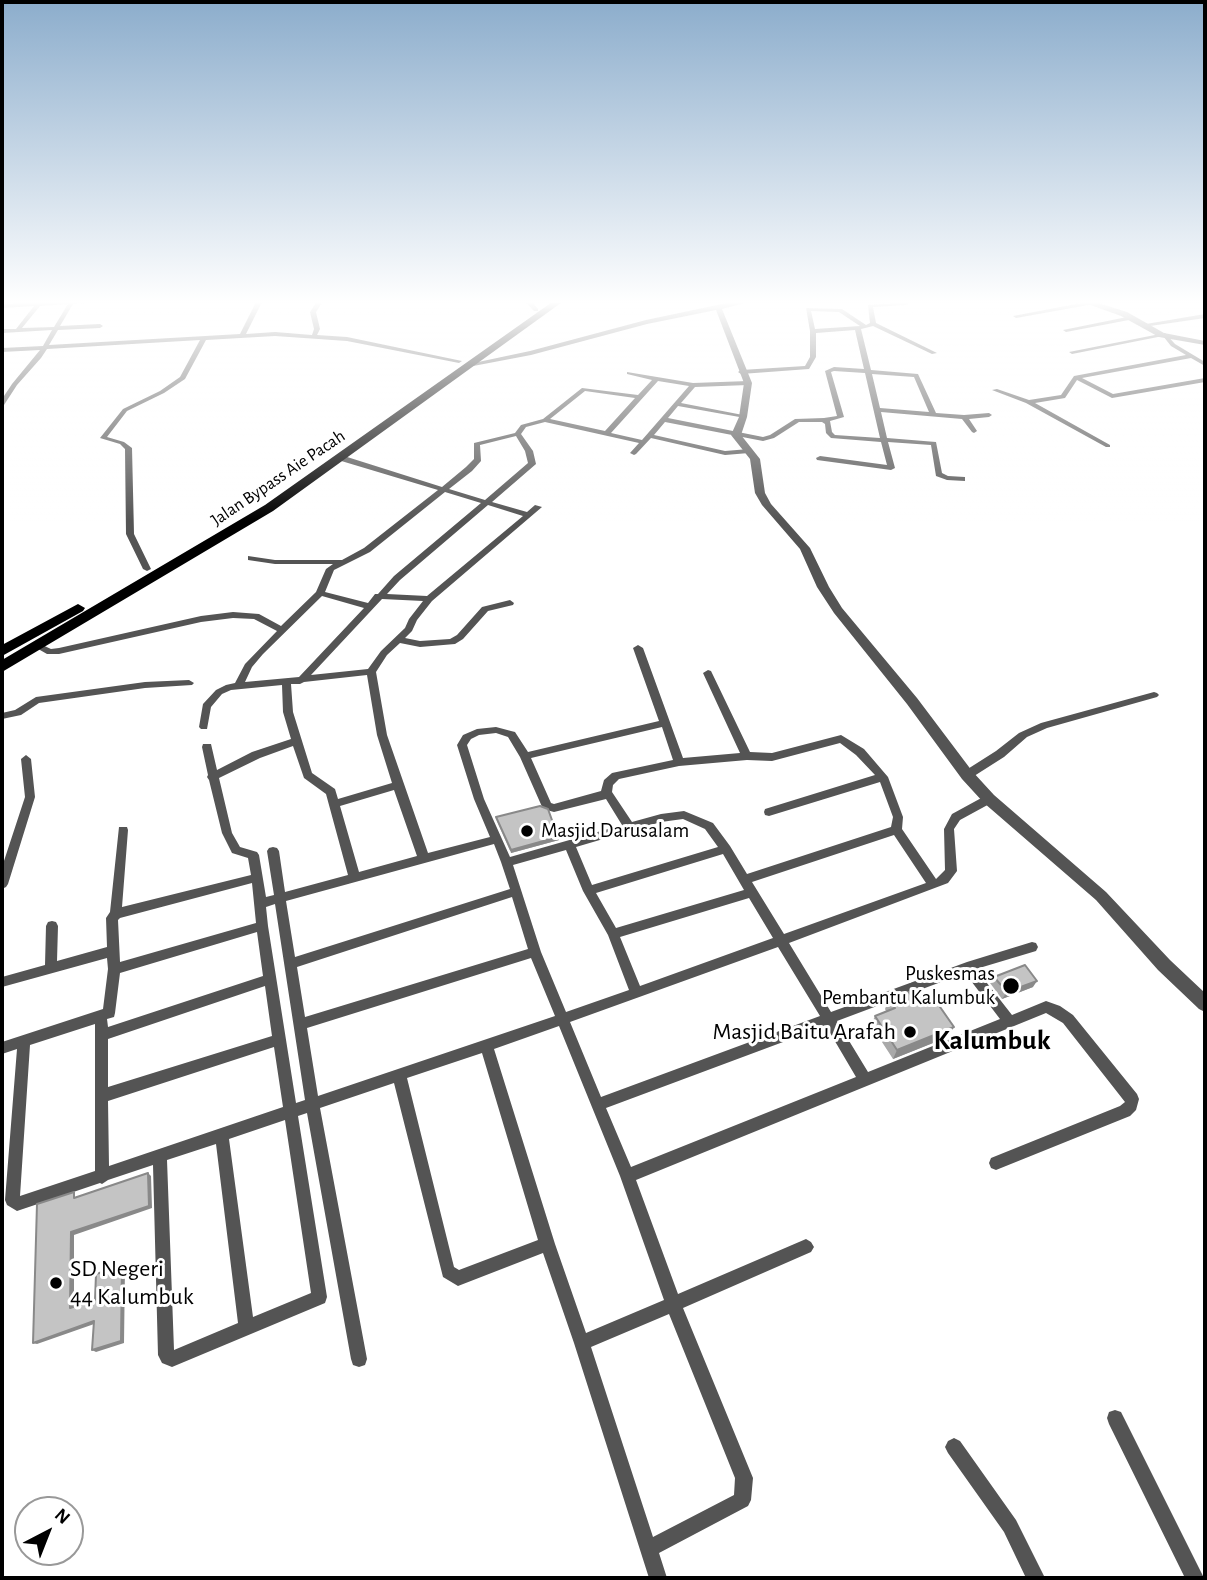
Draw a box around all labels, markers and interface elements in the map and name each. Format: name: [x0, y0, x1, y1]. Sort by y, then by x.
street label: Jalan Bypass Aie Pacah: [207, 425, 349, 531]
place label: Masjid Darusalam: [541, 818, 689, 844]
marker: Masjid Darusalam: [519, 823, 535, 839]
place label: Puskesmas Pembantu Kalumbuk: [822, 961, 995, 1011]
marker: Puskesmas Pembantu Kalumbuk: [1001, 976, 1021, 996]
place label: Masjid Baitu Arafah: [713, 1018, 896, 1046]
marker: Masjid Baitu Arafah: [902, 1024, 918, 1040]
district label: Kalumbuk: [933, 1024, 1051, 1058]
place label: SD Negeri 44 Kalumbuk: [70, 1255, 194, 1311]
marker: SD Negeri 44 Kalumbuk: [48, 1275, 64, 1291]
north arrow: [14, 1496, 84, 1566]
text: N: [51, 1505, 73, 1528]

